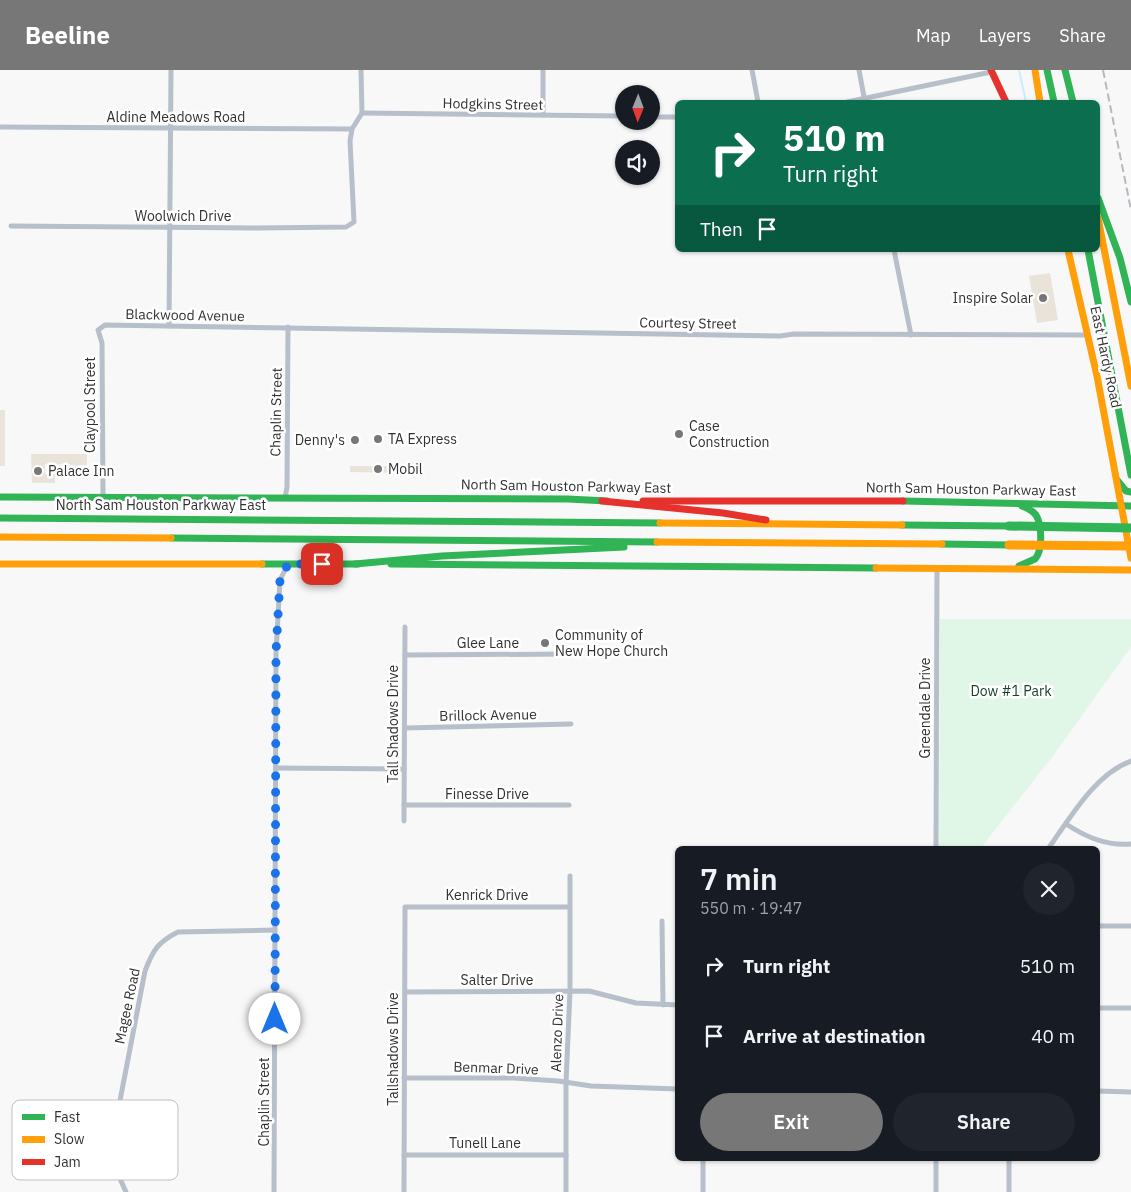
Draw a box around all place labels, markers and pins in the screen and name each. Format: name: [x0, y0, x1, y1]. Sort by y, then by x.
place label: Inspire Solar: [953, 289, 1033, 307]
marker: Inspire Solar: [1037, 292, 1049, 304]
place label: Case Construction: [689, 417, 769, 451]
marker: Case Construction: [673, 428, 685, 440]
place label: TA Express: [388, 430, 457, 448]
place label: Denny's: [295, 431, 345, 449]
marker: TA Express: [372, 433, 384, 445]
marker: Denny's: [349, 434, 361, 446]
place label: Mobil: [388, 460, 423, 478]
place label: Palace Inn: [48, 462, 115, 480]
marker: Mobil: [372, 463, 384, 475]
marker: Palace Inn: [32, 465, 44, 477]
pin: [301, 543, 343, 585]
place label: Community of New Hope Church: [555, 626, 668, 660]
marker: Community of New Hope Church: [539, 637, 551, 649]

